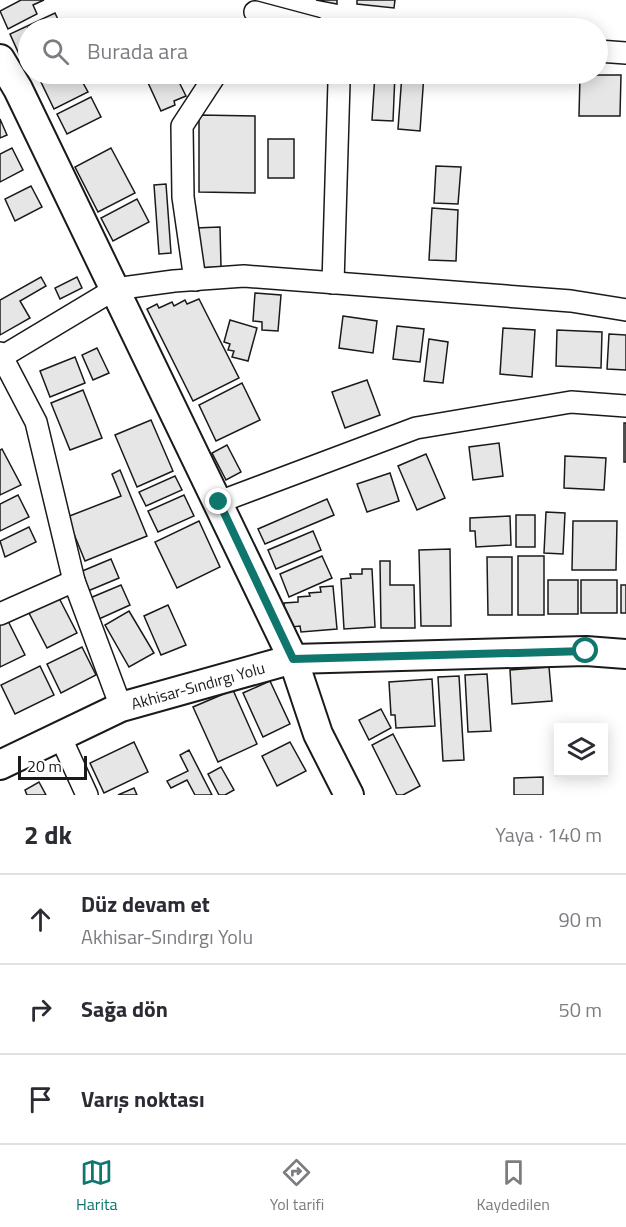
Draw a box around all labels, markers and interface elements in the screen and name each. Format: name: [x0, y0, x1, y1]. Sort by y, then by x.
search box: [18, 18, 608, 84]
text: Burada ara: [87, 34, 188, 68]
icon: search: [39, 35, 72, 68]
route end: [205, 488, 231, 514]
route start: [572, 637, 598, 663]
street label: Akhisar-Sındırgı Yolu: [128, 655, 267, 716]
map controls: [554, 723, 608, 777]
button: layers: [554, 723, 608, 777]
scale bar: [18, 753, 87, 780]
text: 20 m: [27, 754, 62, 778]
text: 2 dk: [24, 815, 72, 854]
text: Yaya · 140 m: [495, 819, 602, 850]
text: Düz devam et: [81, 887, 210, 921]
icon: ahead: [24, 903, 57, 936]
text: 90 m: [558, 904, 602, 935]
text: Akhisar-Sındırgı Yolu: [81, 921, 253, 952]
text: Sağa dön: [81, 992, 168, 1026]
icon: right: [24, 993, 57, 1026]
text: 50 m: [558, 994, 602, 1025]
text: Varış noktası: [81, 1082, 205, 1116]
icon: arrive: [24, 1083, 57, 1116]
tab: Harita: [76, 1156, 118, 1216]
tab: Yol tarifi: [270, 1156, 324, 1216]
tab: Kaydedilen: [476, 1156, 550, 1216]

